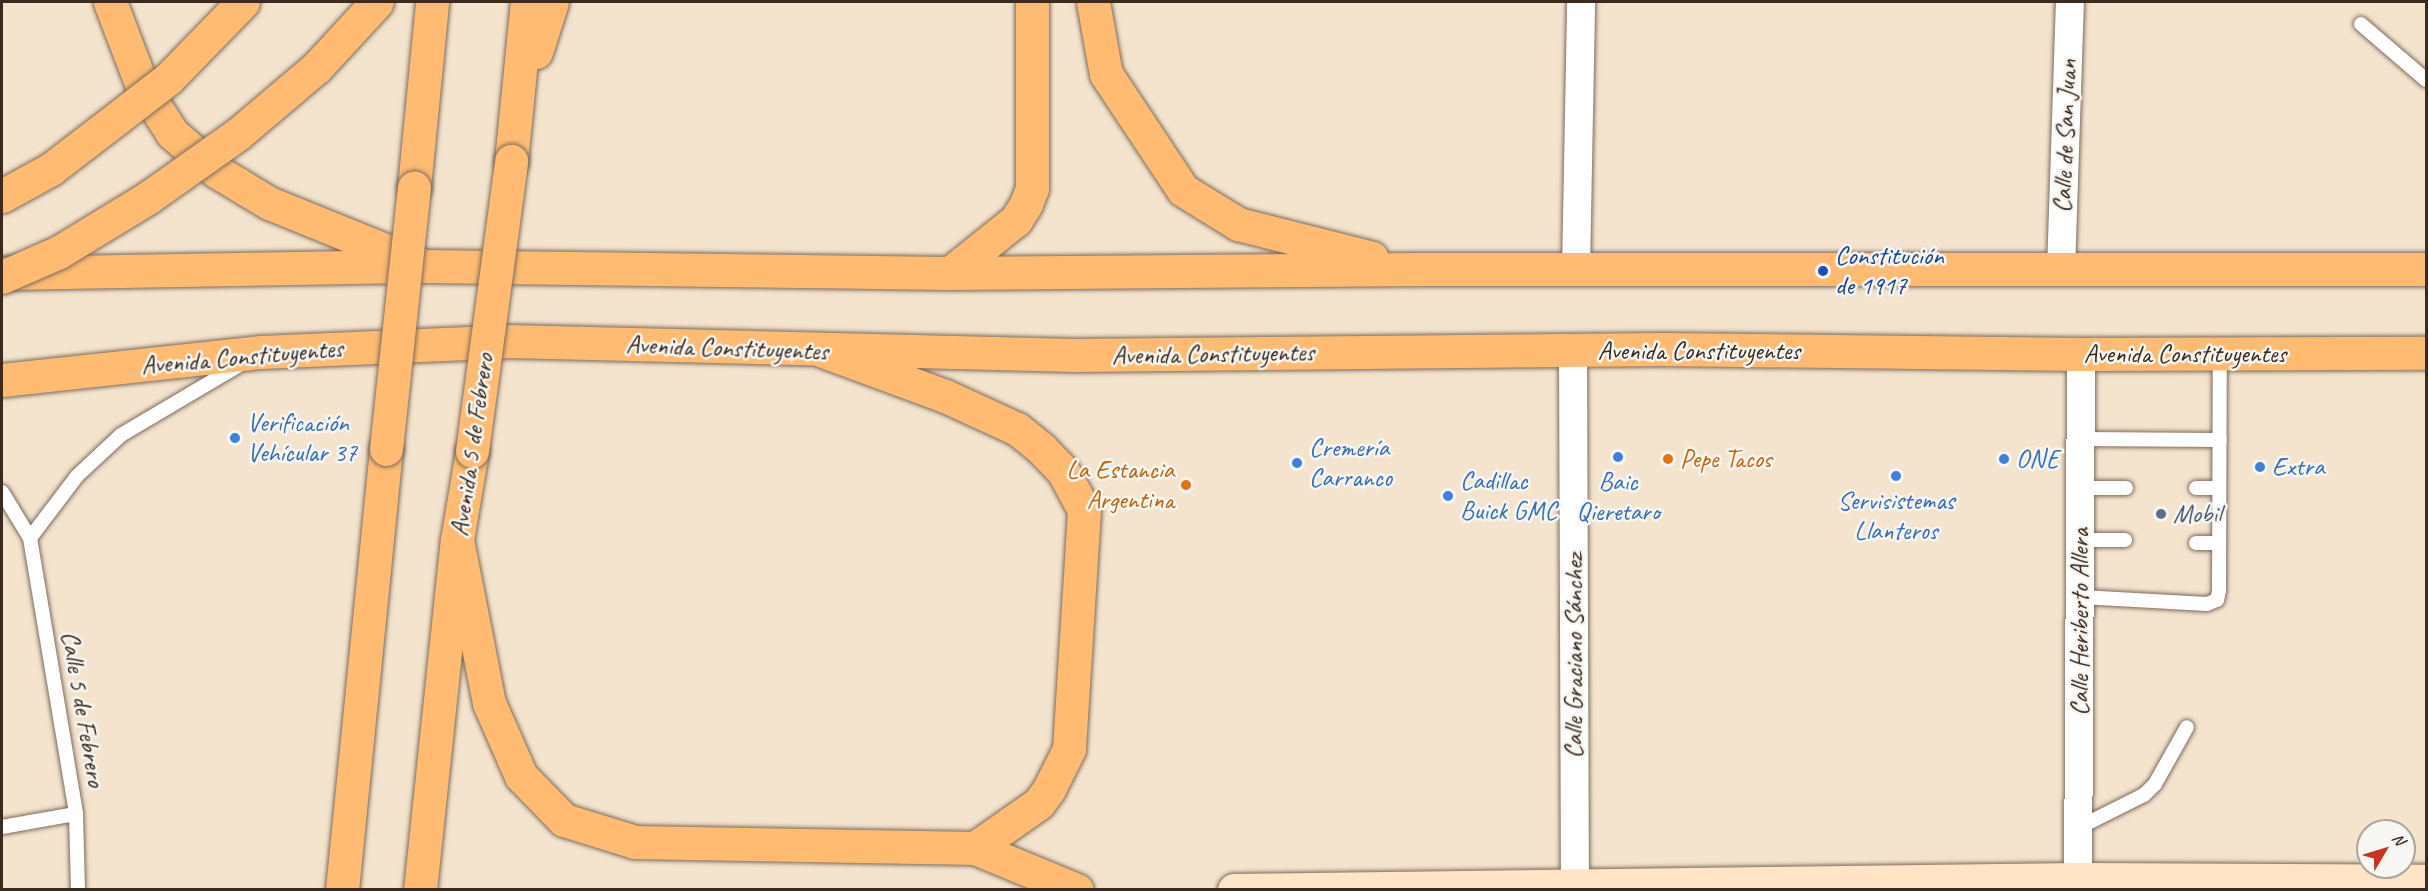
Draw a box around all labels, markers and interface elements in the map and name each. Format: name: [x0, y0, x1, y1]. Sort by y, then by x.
street label: Calle de San Juan: [2047, 59, 2083, 213]
place label: Constitución de 1917: [1835, 240, 1944, 302]
marker: Constitución de 1917: [1816, 264, 1830, 278]
street label: Avenida Constituyentes: [625, 329, 829, 367]
street label: Avenida Constituyentes: [140, 333, 344, 381]
street label: Avenida Constituyentes: [1598, 335, 1800, 367]
street label: Avenida Constituyentes: [1112, 337, 1314, 371]
street label: Avenida Constituyentes: [2084, 338, 2286, 370]
street label: Avenida 5 de Febrero: [444, 352, 500, 538]
place label: Verificación Vehícular 37: [247, 407, 357, 468]
marker: Verificación Vehícular 37: [228, 431, 242, 445]
place label: Cremería Carranco: [1309, 432, 1392, 494]
place label: Pepe Tacos: [1680, 443, 1773, 475]
place label: ONE: [2016, 443, 2059, 475]
marker: Baic Qieretaro: [1611, 450, 1625, 464]
place label: Extra: [2272, 451, 2324, 483]
marker: Pepe Tacos: [1661, 452, 1675, 466]
marker: ONE: [1997, 452, 2011, 466]
place label: La Estancia Argentina: [1066, 454, 1174, 516]
marker: Cremería Carranco: [1290, 456, 1304, 470]
marker: Extra: [2253, 460, 2267, 474]
place label: Cadillac Buick GMC: [1460, 465, 1557, 526]
place label: Baic Qieretaro: [1576, 466, 1660, 528]
marker: Servisistemas Llanteros: [1889, 469, 1903, 483]
marker: La Estancia Argentina: [1179, 478, 1193, 492]
place label: Servisistemas Llanteros: [1838, 485, 1954, 546]
marker: Cadillac Buick GMC: [1441, 489, 1455, 503]
place label: Mobil: [2173, 498, 2221, 530]
marker: Mobil: [2154, 507, 2168, 521]
street label: Calle Heriberto Allera: [2064, 528, 2096, 716]
street label: Calle Graciano Sánchez: [1558, 553, 1590, 759]
street label: Calle 5 de Febrero: [54, 629, 112, 789]
north arrow: [2356, 819, 2416, 879]
text: N: [2388, 829, 2410, 849]

